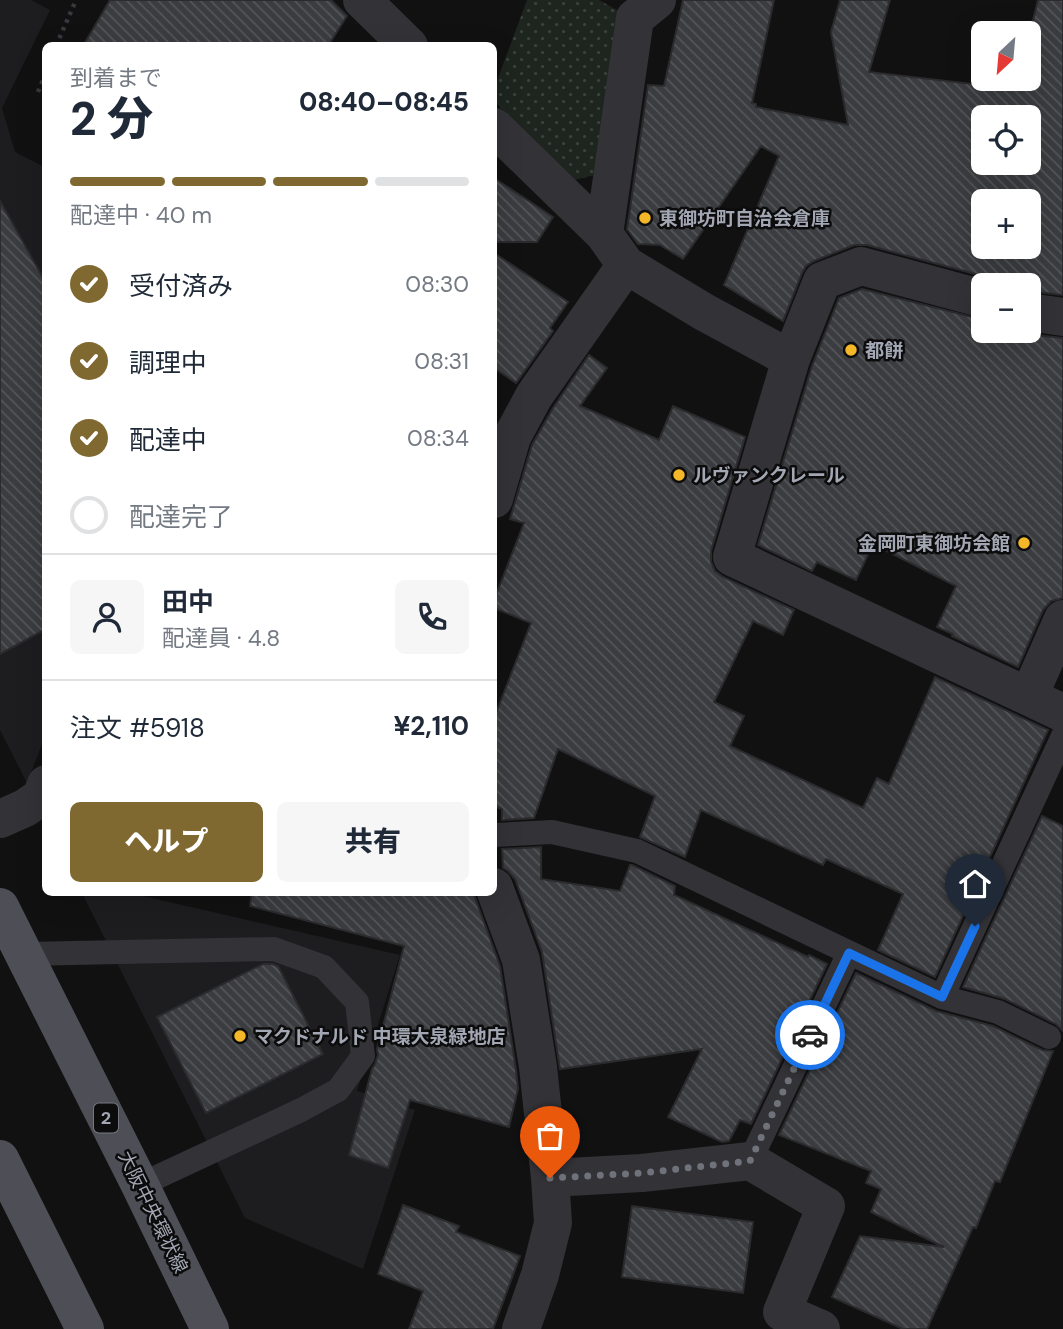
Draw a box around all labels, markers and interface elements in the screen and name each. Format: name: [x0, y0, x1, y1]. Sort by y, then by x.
north arrow: [971, 21, 1041, 91]
map controls: [971, 21, 1041, 343]
text: 到着まで: [70, 63, 162, 93]
text: 08:40–08:45: [299, 85, 469, 119]
text: 2 分: [70, 89, 153, 149]
button: locate: [971, 105, 1041, 175]
button: +: [971, 189, 1041, 259]
text: 配達中 · 40 m: [70, 200, 212, 230]
place label: 東御坊町自治会倉庫: [659, 206, 830, 231]
marker: 東御坊町自治会倉庫: [637, 210, 653, 226]
icon: check: [70, 265, 108, 303]
text: 受付済み: [129, 269, 233, 303]
text: 08:30: [405, 269, 469, 299]
button: −: [971, 273, 1041, 343]
place label: 都餅: [865, 338, 903, 363]
icon: check: [70, 342, 108, 380]
marker: 都餅: [843, 342, 859, 358]
text: 調理中: [129, 346, 207, 380]
text: 08:31: [414, 346, 469, 376]
icon: check: [70, 419, 108, 457]
text: 配達中: [129, 423, 207, 457]
text: 08:34: [407, 423, 469, 453]
place label: ルヴァンクレール: [693, 463, 845, 488]
marker: ルヴァンクレール: [671, 467, 687, 483]
text: 配達完了: [129, 500, 233, 534]
place label: 金岡町東御坊会館: [858, 531, 1010, 556]
marker: 金岡町東御坊会館: [1016, 535, 1032, 551]
button: person: [70, 580, 144, 654]
button: phone: [395, 580, 469, 654]
text: 田中: [162, 585, 214, 619]
text: 配達員 · 4.8: [162, 623, 280, 653]
text: ¥2,110: [393, 709, 469, 743]
text: 注文 #5918: [70, 711, 205, 745]
button: ヘルプ: [70, 802, 263, 882]
button: 共有: [277, 802, 469, 882]
pin: [945, 854, 1005, 926]
icon: home: [956, 865, 994, 903]
courier: [775, 1000, 845, 1070]
icon: car: [791, 1016, 829, 1054]
place label: マクドナルド 中環大泉緑地店: [254, 1024, 505, 1049]
marker: マクドナルド 中環大泉緑地店: [232, 1028, 248, 1044]
road number: 2: [94, 1104, 118, 1133]
pin: [520, 1106, 580, 1178]
icon: bag: [531, 1117, 569, 1155]
street label: 大阪中央環状線: [113, 1147, 193, 1277]

